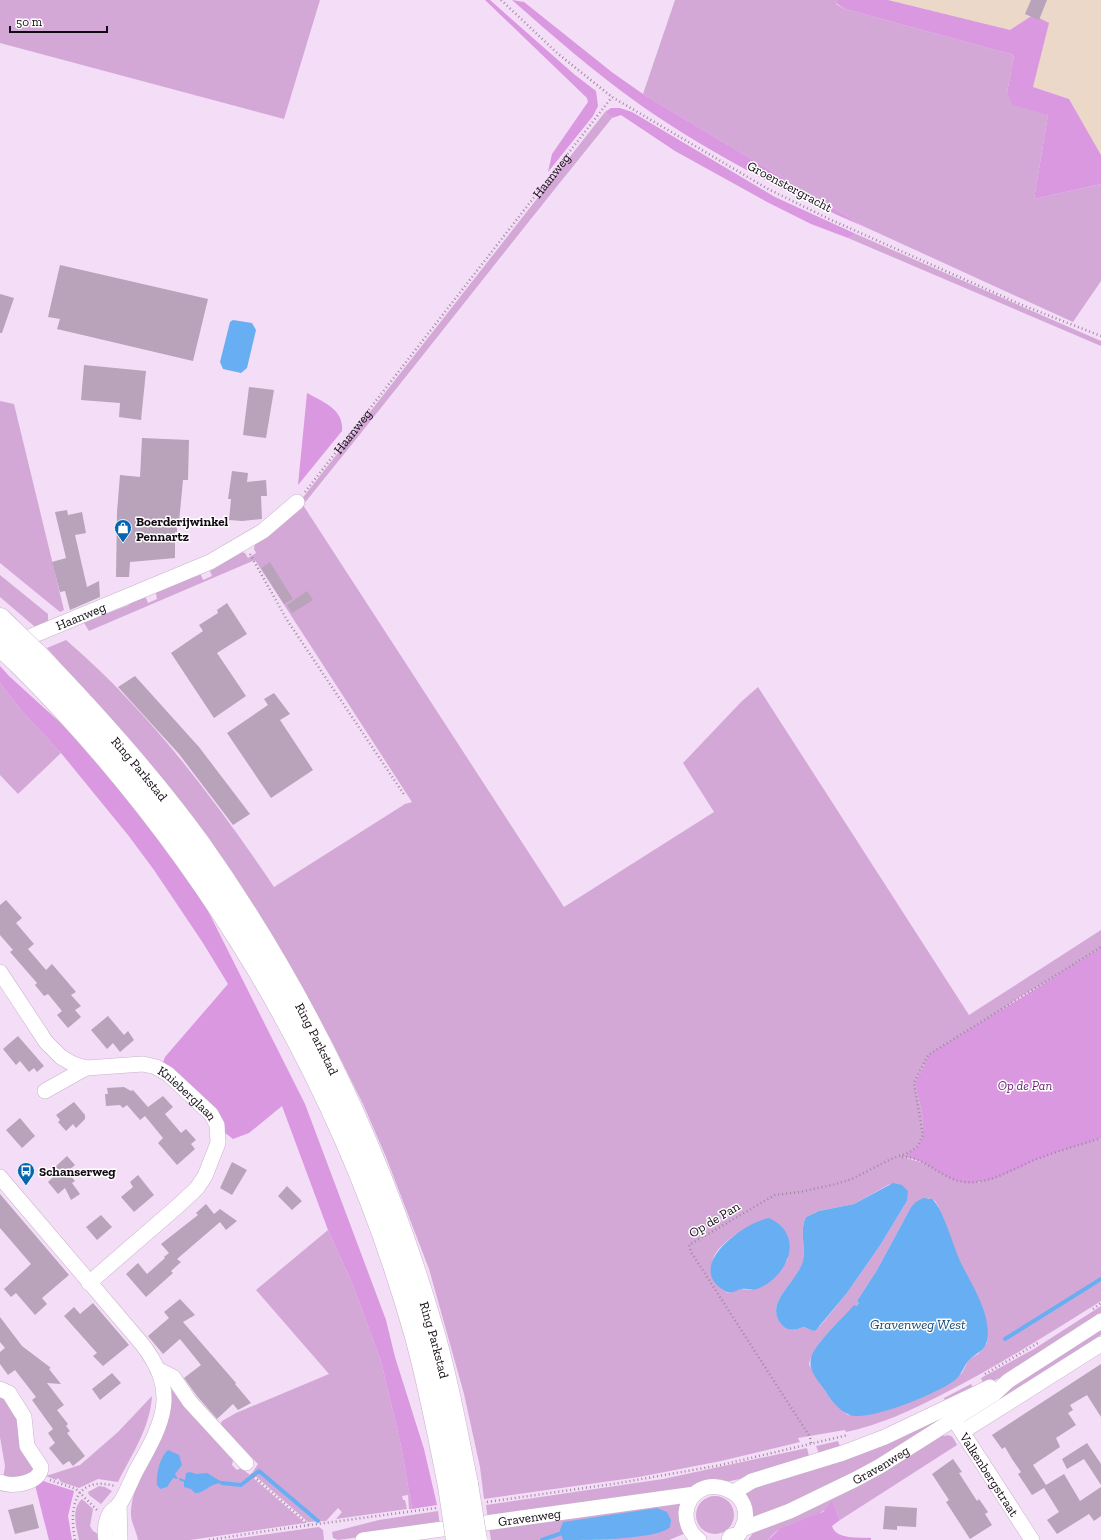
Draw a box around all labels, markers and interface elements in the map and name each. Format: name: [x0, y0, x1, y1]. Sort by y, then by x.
scale bar: [10, 8, 107, 34]
text: 50 m: [16, 15, 43, 29]
street label: Haanweg: [529, 150, 574, 201]
street label: Groenstergracht: [745, 158, 835, 215]
street label: Haanweg: [331, 406, 375, 457]
place label: Boerderijwinkel Pennartz: [136, 514, 229, 544]
shop icon: Boerderijwinkel Pennartz: [113, 518, 133, 543]
street label: Haanweg: [54, 599, 108, 633]
street label: Ring Parkstad: [108, 734, 171, 804]
street label: Ring Parkstad: [292, 1000, 341, 1077]
street label: Knieberglaan: [155, 1063, 220, 1123]
park label: Op de Pan: [998, 1078, 1052, 1093]
bus stop icon: Schanserweg: [16, 1161, 36, 1186]
place label: Schanserweg: [39, 1164, 116, 1179]
street label: Op de Pan: [686, 1198, 743, 1241]
street label: Ring Parkstad: [417, 1300, 452, 1380]
water label: Gravenweg West: [870, 1316, 966, 1333]
street label: Valkenbergstraat: [956, 1429, 1022, 1519]
street label: Gravenweg: [850, 1443, 912, 1488]
street label: Gravenweg: [497, 1506, 562, 1529]

